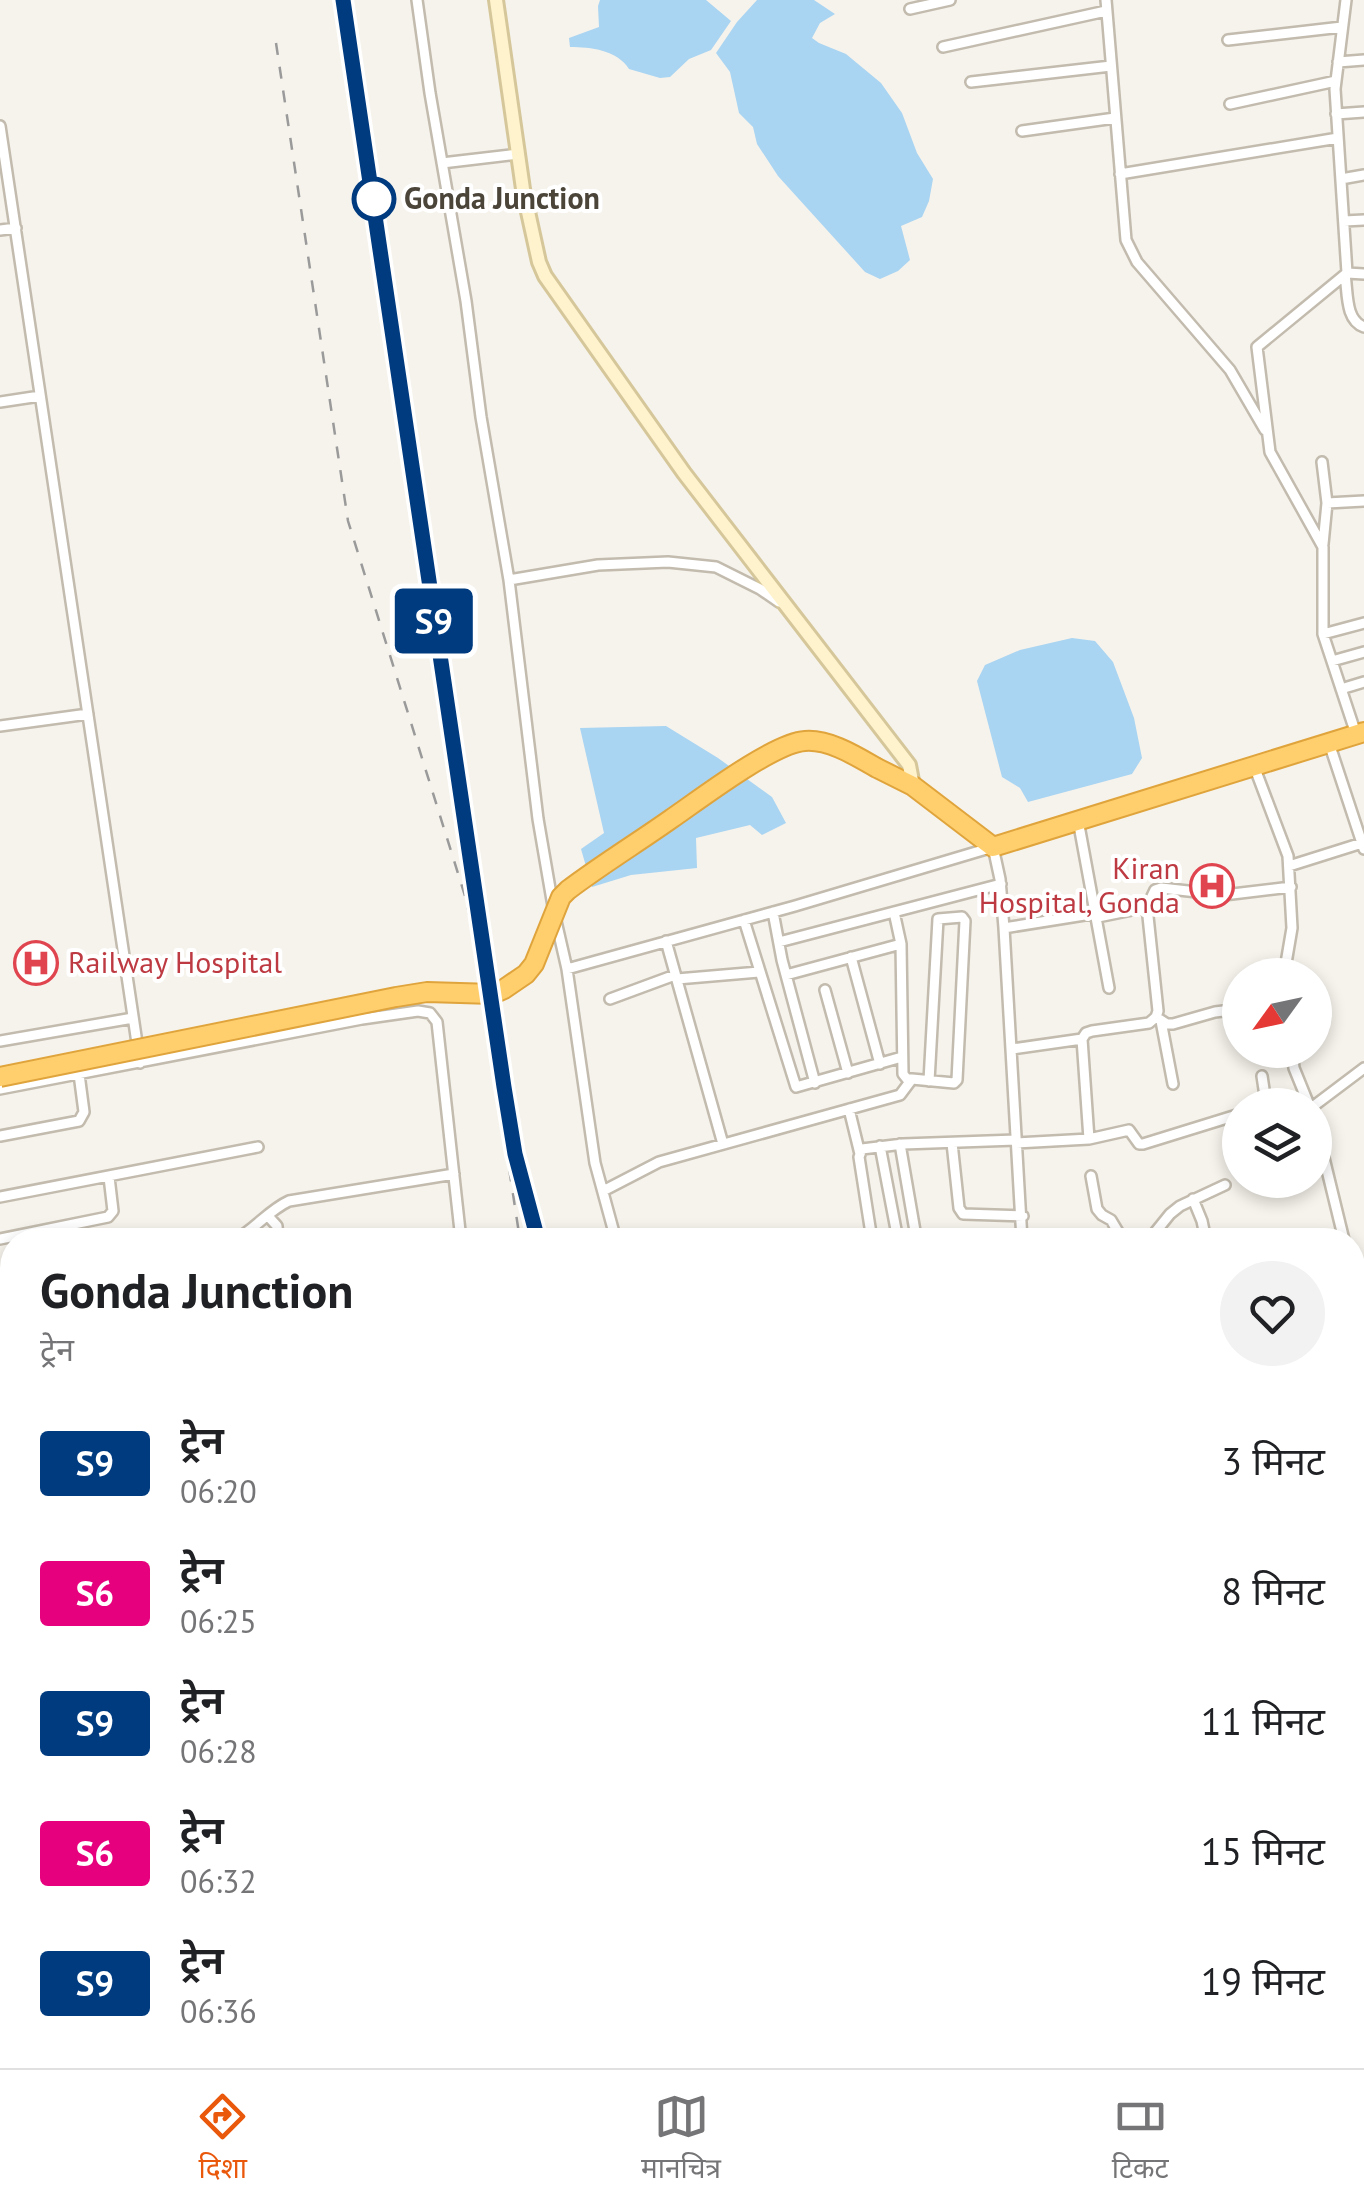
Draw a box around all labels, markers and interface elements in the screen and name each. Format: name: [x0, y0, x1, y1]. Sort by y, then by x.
marker: Gonda Junction: [353, 178, 395, 220]
place label: Gonda Junction: [404, 178, 600, 217]
line badge: S9: [389, 588, 479, 654]
text: S9: [415, 598, 453, 644]
place label: Kiran Hospital, Gonda: [979, 848, 1180, 921]
hospital icon: Kiran Hospital, Gonda: [1189, 863, 1235, 909]
hospital icon: Railway Hospital: [13, 940, 59, 986]
place label: Railway Hospital: [68, 942, 282, 981]
north arrow: [1222, 958, 1332, 1068]
map controls: [1222, 958, 1332, 1198]
button: layers: [1222, 1088, 1332, 1198]
text: Gonda Junction: [40, 1259, 353, 1321]
button: heart: [1220, 1261, 1325, 1366]
text: ट्रेन: [40, 1328, 74, 1370]
text: ट्रेन: [180, 1415, 224, 1464]
text: 3 मिनट: [1221, 1436, 1325, 1485]
text: S9: [76, 1440, 114, 1486]
text: 06:20: [180, 1470, 257, 1512]
text: ट्रेन: [180, 1545, 224, 1594]
text: 8 मिनट: [1221, 1566, 1325, 1615]
text: S6: [76, 1570, 114, 1616]
text: 06:25: [180, 1600, 257, 1642]
text: ट्रेन: [180, 1675, 224, 1724]
text: 11 मिनट: [1201, 1696, 1325, 1745]
text: S9: [76, 1700, 114, 1746]
text: 06:28: [180, 1730, 257, 1772]
text: ट्रेन: [180, 1805, 224, 1854]
text: 15 मिनट: [1201, 1826, 1325, 1875]
text: S6: [76, 1830, 114, 1876]
text: 06:32: [180, 1860, 257, 1902]
text: ट्रेन: [180, 1935, 224, 1984]
text: 19 मिनट: [1201, 1956, 1325, 2005]
text: S9: [76, 1960, 114, 2006]
text: 06:36: [180, 1990, 257, 2032]
tab: दिशा: [195, 2089, 250, 2189]
tab: मानचित्र: [641, 2089, 721, 2189]
tab: टिकट: [1112, 2089, 1169, 2189]

